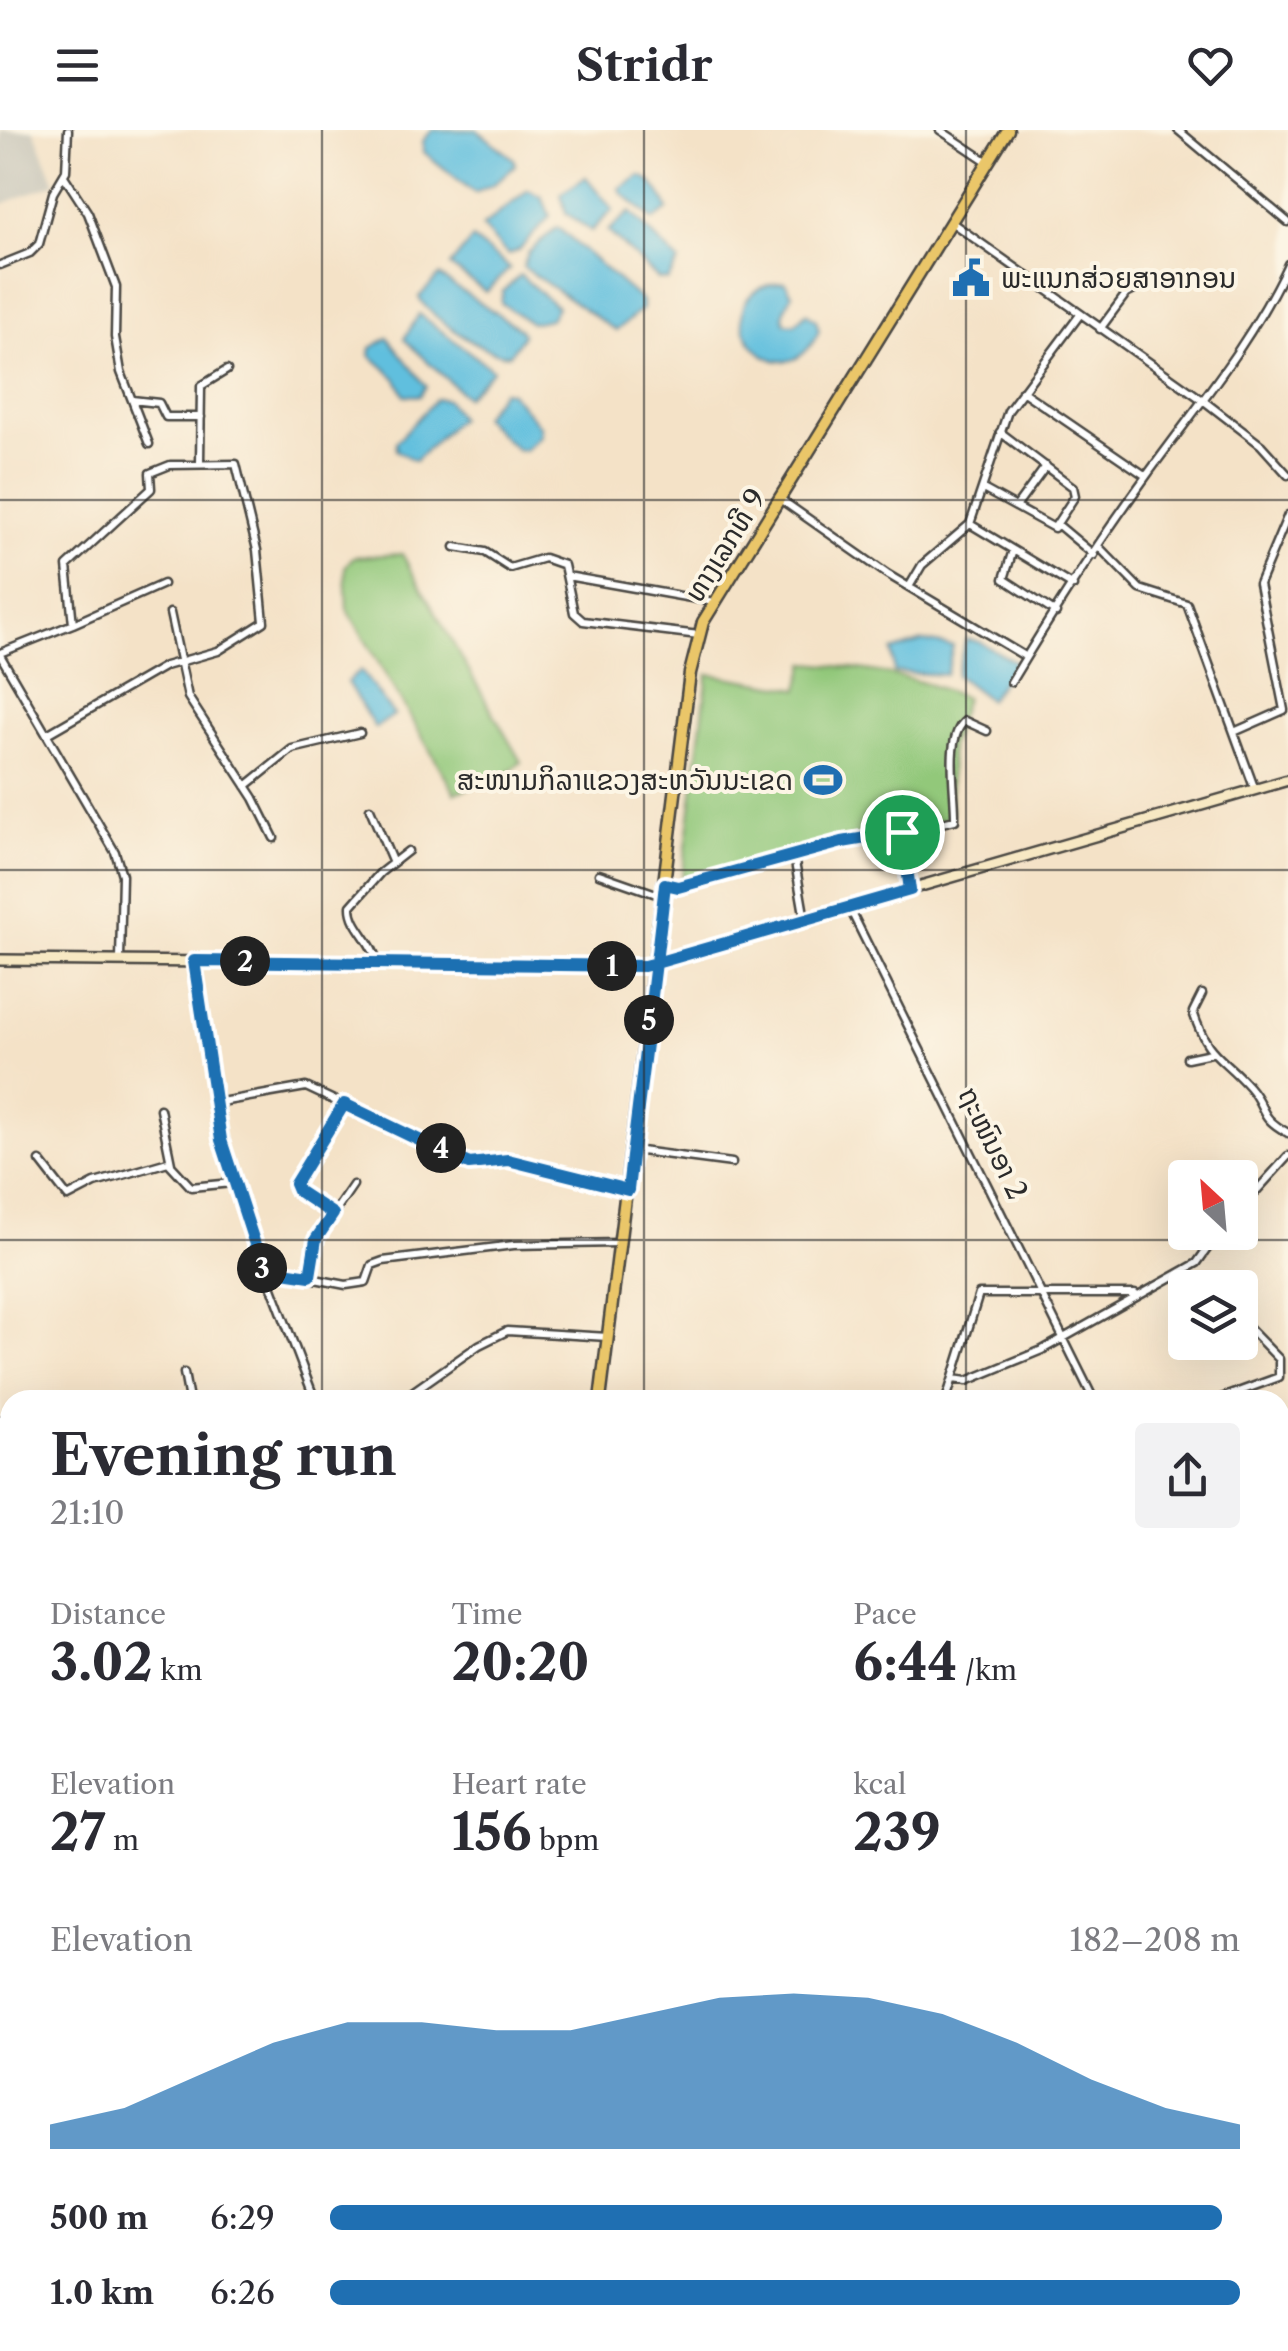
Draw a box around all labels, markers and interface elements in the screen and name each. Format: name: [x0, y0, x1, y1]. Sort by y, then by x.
text: Stridr: [576, 37, 712, 93]
icon: menu: [50, 38, 105, 93]
icon: heart: [1183, 38, 1238, 93]
public building icon: ພະແນກສ່ວຍສາອາກອນ: [950, 257, 992, 299]
place label: ພະແນກສ່ວຍສາອາກອນ: [1001, 261, 1236, 295]
street label: ທາງເລກທີ 9: [677, 482, 773, 608]
sports icon: ສະໜາມກິລາແຂວງສະຫວັນນະເຂດ: [802, 759, 844, 801]
place label: ສະໜາມກິລາແຂວງສະຫວັນນະເຂດ: [457, 763, 793, 797]
pin: [860, 790, 945, 875]
icon: arrive: [875, 805, 930, 860]
pin: 2: [220, 936, 270, 986]
pin: 1: [587, 941, 637, 991]
text: 2: [237, 944, 253, 978]
text: 1: [606, 949, 618, 983]
pin: 5: [624, 995, 674, 1045]
text: 5: [641, 1003, 657, 1037]
street label: ຖະໜົນອາ 2: [951, 1081, 1035, 1205]
pin: 4: [416, 1123, 466, 1173]
text: 4: [433, 1131, 449, 1165]
north arrow: [1168, 1160, 1258, 1250]
map controls: [1168, 1160, 1258, 1360]
pin: 3: [237, 1243, 287, 1293]
text: 3: [254, 1251, 270, 1285]
button: layers: [1168, 1270, 1258, 1360]
text: Evening run: [50, 1422, 397, 1489]
button: share: [1135, 1423, 1240, 1528]
text: 21:10: [50, 1493, 125, 1532]
text: Distance: [50, 1597, 166, 1631]
text: Time: [452, 1597, 522, 1631]
text: Pace: [853, 1597, 917, 1631]
text: 3.02: [50, 1631, 153, 1693]
text: 20:20: [452, 1631, 589, 1693]
text: 6:44: [853, 1631, 957, 1693]
text: km: [153, 1653, 203, 1687]
text: /km: [957, 1653, 1017, 1687]
text: Elevation: [50, 1767, 175, 1801]
text: Heart rate: [452, 1767, 587, 1801]
text: kcal: [853, 1767, 906, 1801]
text: 27: [50, 1801, 106, 1863]
text: 156: [452, 1801, 532, 1863]
text: 239: [853, 1801, 941, 1863]
text: m: [106, 1823, 139, 1857]
text: bpm: [532, 1823, 599, 1857]
text: Elevation: [50, 1920, 193, 1959]
text: 182–208 m: [1069, 1920, 1240, 1959]
text: 500 m: [50, 2198, 148, 2237]
text: 6:29: [210, 2198, 275, 2237]
text: 1.0 km: [50, 2273, 154, 2312]
text: 6:26: [210, 2273, 275, 2312]

